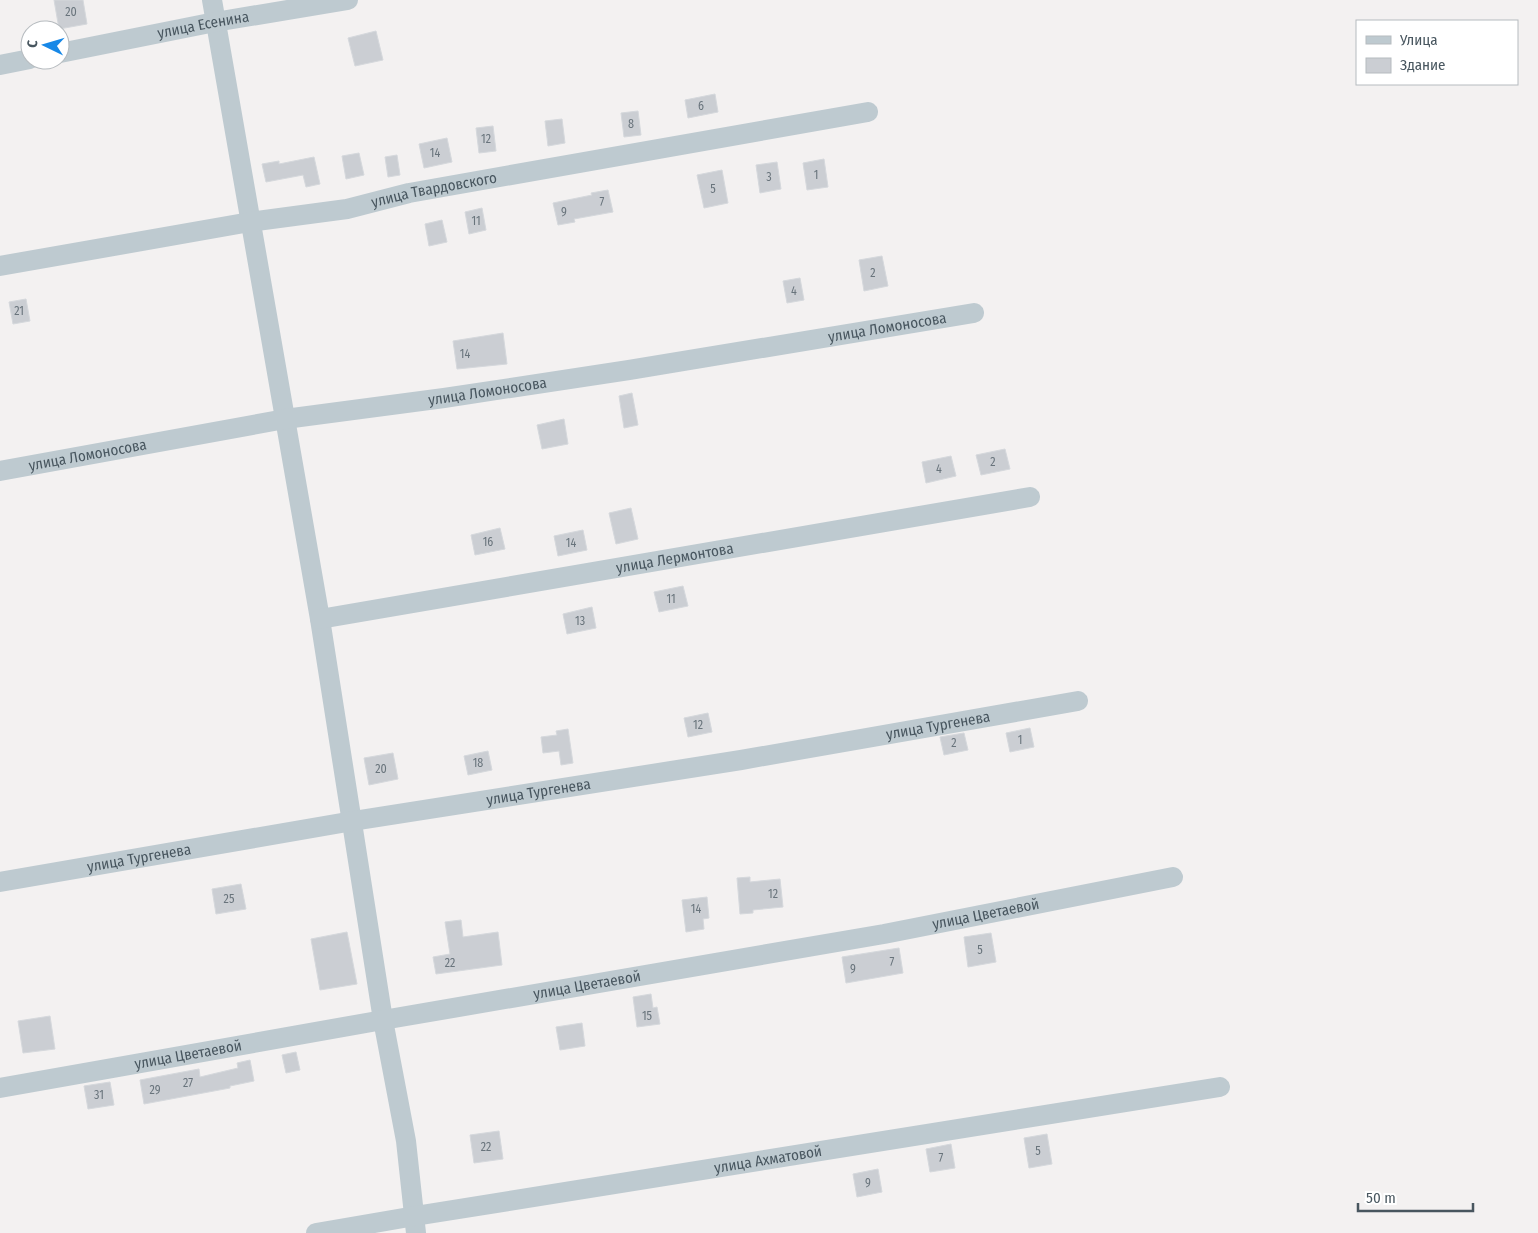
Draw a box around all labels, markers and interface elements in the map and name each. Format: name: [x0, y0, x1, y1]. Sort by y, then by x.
house number: 20: [65, 5, 77, 19]
street label: улица Есенина: [156, 8, 250, 42]
north arrow: [20, 20, 70, 70]
legend: [1356, 20, 1518, 85]
text: Улица: [1399, 31, 1438, 49]
text: С: [24, 39, 41, 48]
text: Здание: [1400, 56, 1446, 74]
house number: 6: [698, 99, 704, 113]
house number: 8: [628, 117, 634, 131]
house number: 12: [481, 132, 491, 146]
house number: 14: [430, 146, 440, 160]
house number: 1: [814, 168, 818, 182]
street label: улица Твардовского: [369, 169, 498, 211]
house number: 3: [766, 170, 772, 184]
house number: 5: [710, 182, 716, 196]
house number: 7: [600, 195, 605, 209]
house number: 9: [561, 205, 567, 219]
house number: 11: [471, 214, 481, 228]
house number: 2: [870, 266, 876, 280]
house number: 4: [791, 284, 797, 298]
house number: 21: [14, 304, 24, 318]
street label: улица Ломоносова: [827, 309, 948, 346]
house number: 14: [460, 347, 470, 361]
street label: улица Ломоносова: [427, 374, 548, 409]
street label: улица Ломоносова: [27, 435, 148, 475]
house number: 2: [990, 455, 996, 469]
house number: 4: [936, 462, 942, 476]
house number: 16: [483, 535, 493, 549]
house number: 14: [566, 536, 576, 550]
street label: улица Лермонтова: [615, 539, 735, 577]
house number: 11: [666, 592, 676, 606]
house number: 13: [575, 614, 585, 628]
street label: улица Тургенева: [885, 708, 991, 743]
house number: 12: [693, 718, 703, 732]
house number: 1: [1018, 733, 1022, 747]
house number: 2: [951, 736, 957, 750]
house number: 18: [473, 756, 483, 770]
house number: 20: [375, 762, 387, 776]
street label: улица Тургенева: [485, 775, 592, 809]
street label: улица Тургенева: [86, 840, 192, 876]
house number: 12: [768, 887, 778, 901]
house number: 25: [224, 892, 235, 906]
street label: улица Цветаевой: [931, 895, 1041, 933]
house number: 14: [691, 902, 701, 916]
house number: 5: [977, 943, 983, 957]
house number: 7: [890, 955, 895, 969]
house number: 22: [445, 956, 455, 970]
house number: 9: [850, 962, 856, 976]
street label: улица Цветаевой: [532, 967, 642, 1003]
house number: 15: [642, 1009, 653, 1023]
street label: улица Цветаевой: [133, 1036, 243, 1073]
house number: 27: [183, 1076, 193, 1090]
house number: 29: [149, 1083, 161, 1097]
house number: 31: [94, 1088, 104, 1102]
house number: 22: [481, 1140, 491, 1154]
street label: улица Ахматовой: [713, 1142, 823, 1177]
house number: 5: [1035, 1144, 1041, 1158]
house number: 7: [939, 1151, 944, 1165]
house number: 9: [865, 1176, 871, 1190]
scale bar: [1358, 1180, 1473, 1212]
text: 50 m: [1366, 1189, 1396, 1207]

